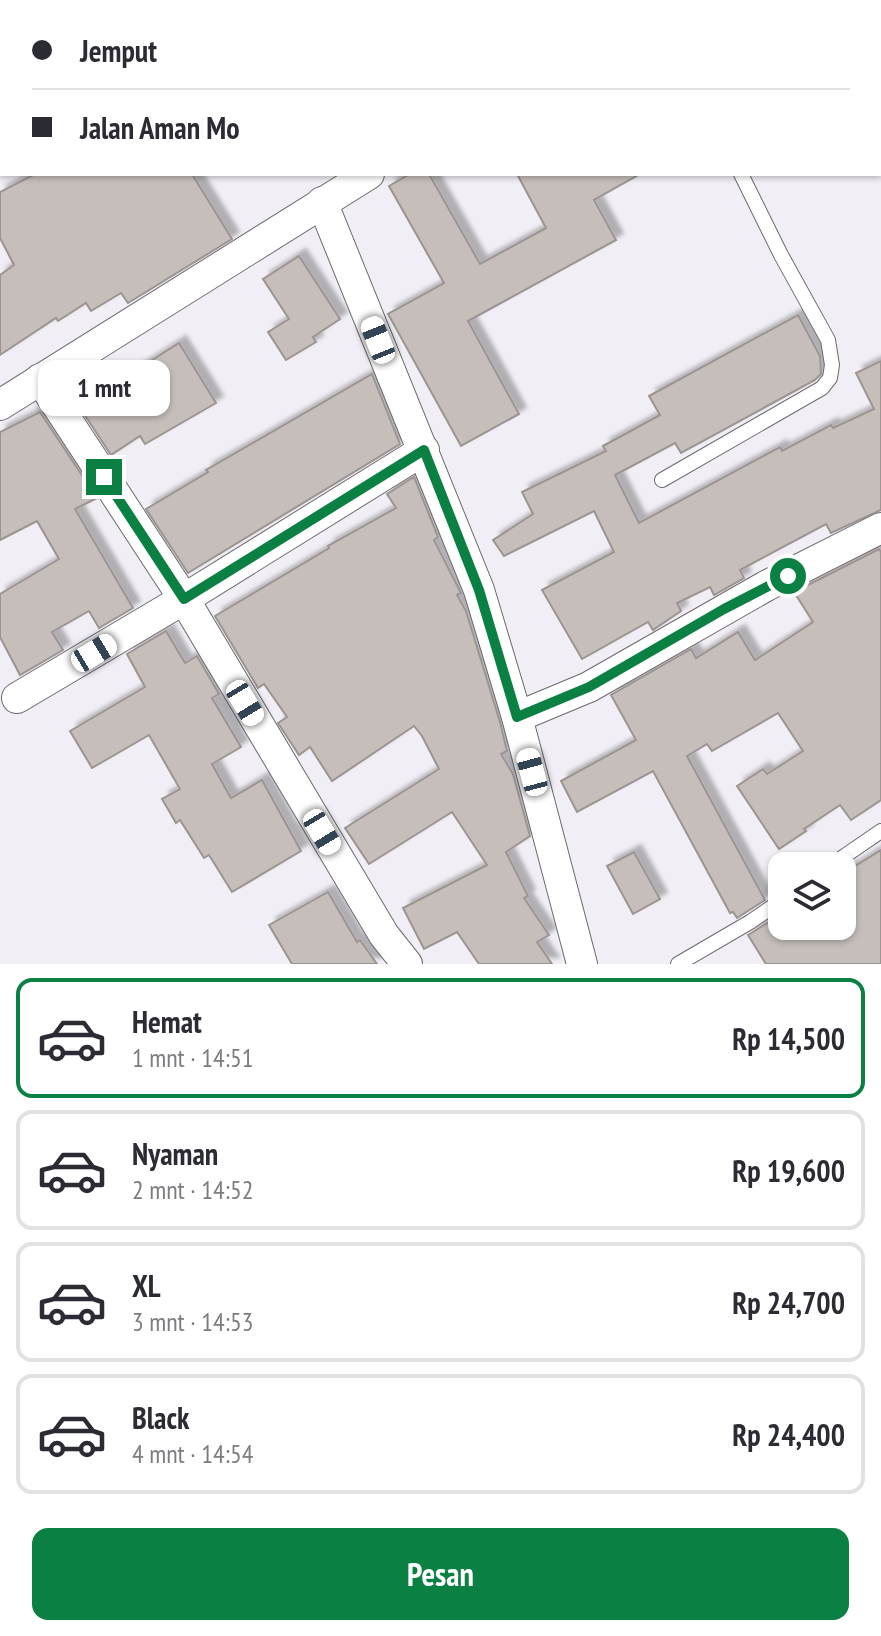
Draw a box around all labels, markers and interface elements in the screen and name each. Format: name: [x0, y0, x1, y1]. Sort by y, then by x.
text: Jemput: [80, 31, 157, 70]
text: Jalan Aman Mo: [80, 108, 240, 147]
car: [358, 313, 398, 367]
callout: 1 mnt: [38, 361, 170, 417]
text: 1 mnt: [77, 371, 131, 404]
route end: [86, 459, 122, 495]
route start: [770, 558, 806, 594]
car: [67, 630, 121, 676]
car: [222, 676, 268, 730]
car: [514, 746, 550, 798]
car: [299, 805, 345, 859]
map controls: [768, 852, 856, 940]
button: layers: [768, 852, 856, 940]
icon: car: [36, 1002, 108, 1074]
text: Hemat: [132, 1002, 202, 1041]
text: Rp 14,500: [732, 1019, 845, 1058]
text: 1 mnt · 14:51: [132, 1041, 253, 1074]
icon: car: [36, 1134, 108, 1206]
text: Nyaman: [132, 1134, 218, 1173]
text: Rp 19,600: [732, 1151, 845, 1190]
text: 2 mnt · 14:52: [132, 1173, 253, 1206]
icon: car: [36, 1266, 108, 1338]
text: XL: [132, 1266, 161, 1305]
text: Rp 24,700: [732, 1283, 845, 1322]
text: 3 mnt · 14:53: [132, 1305, 253, 1338]
icon: car: [36, 1398, 108, 1470]
text: Black: [132, 1398, 189, 1437]
text: Rp 24,400: [732, 1415, 845, 1454]
text: 4 mnt · 14:54: [132, 1437, 253, 1470]
button: Pesan: [32, 1528, 849, 1620]

